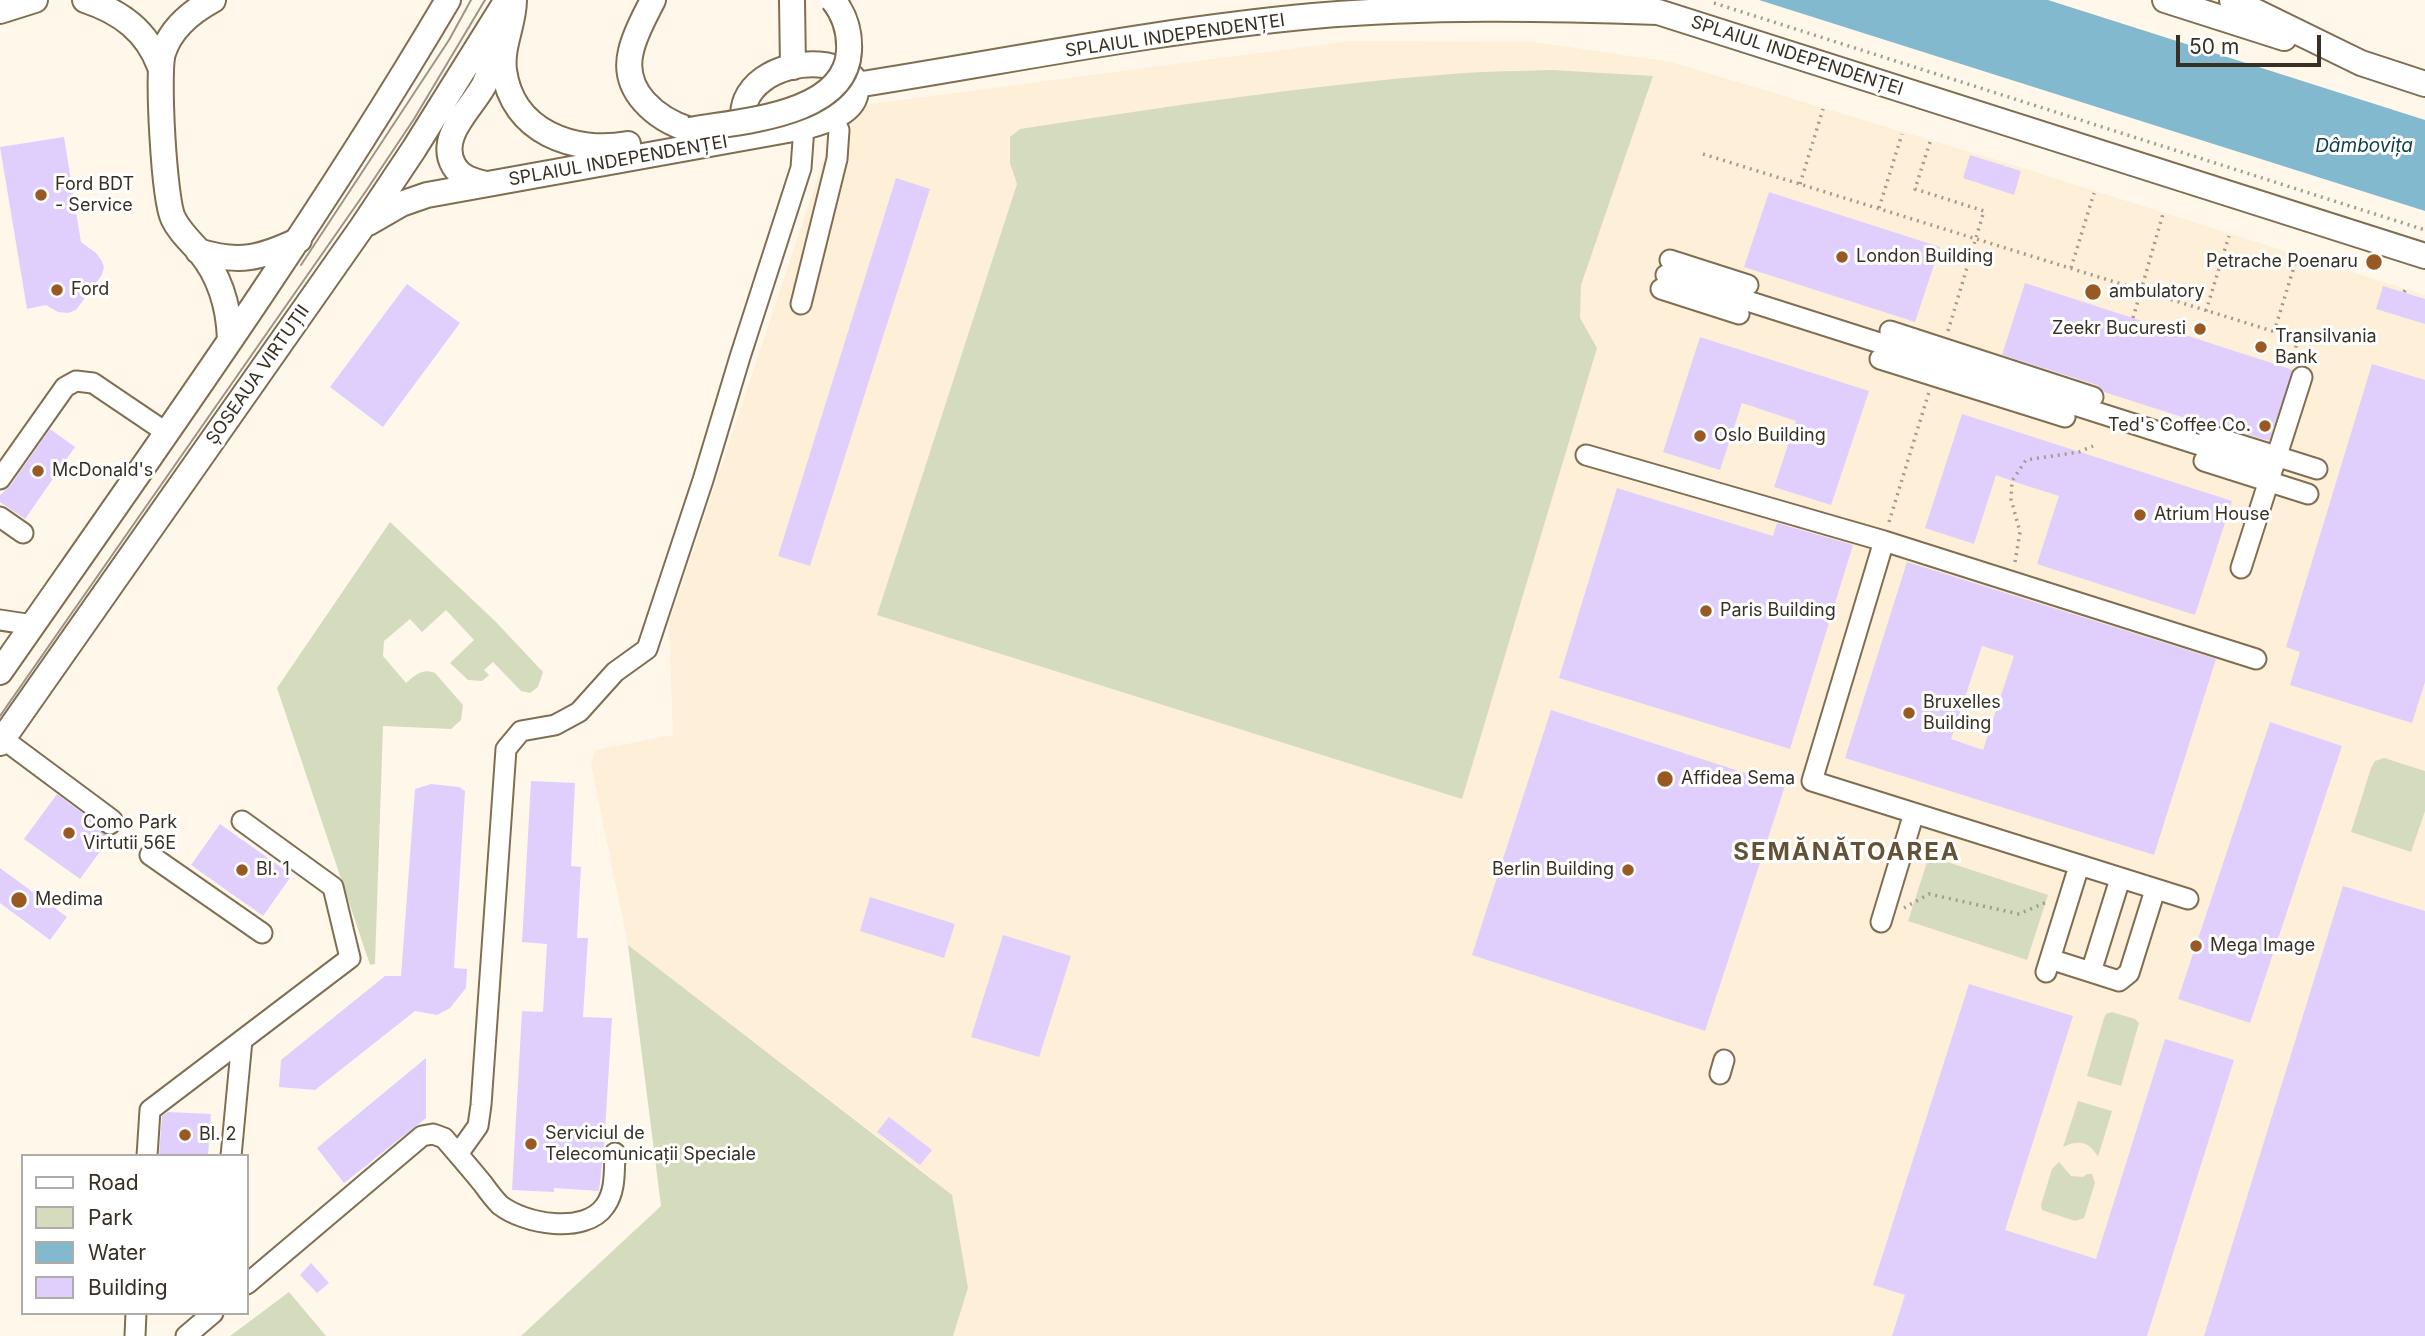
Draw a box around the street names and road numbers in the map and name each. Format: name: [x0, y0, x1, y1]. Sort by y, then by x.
street label: SPLAIUL INDEPENDENȚEI: [1064, 10, 1286, 62]
street label: SPLAIUL INDEPENDENȚEI: [1688, 11, 1906, 101]
street label: SPLAIUL INDEPENDENȚEI: [507, 131, 729, 191]
street label: ȘOSEAUA VIRTUȚII: [202, 301, 314, 449]

